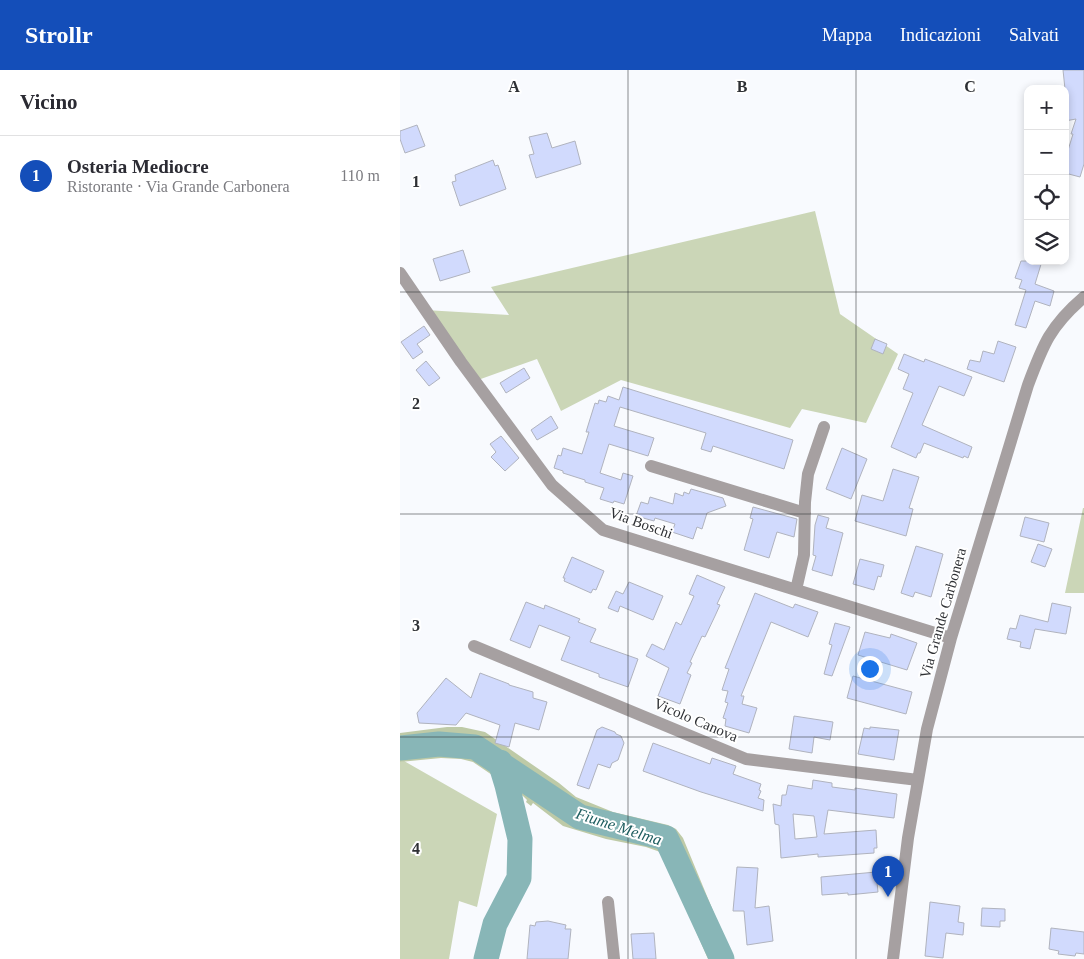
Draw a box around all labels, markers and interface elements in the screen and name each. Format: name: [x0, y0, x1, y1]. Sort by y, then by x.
text: Strollr: [25, 22, 93, 48]
text: Mappa: [822, 25, 872, 45]
text: Indicazioni: [900, 25, 981, 45]
text: Salvati: [1009, 25, 1059, 45]
text: A: [508, 78, 520, 95]
text: B: [737, 78, 748, 95]
text: C: [964, 78, 976, 95]
map controls: [1024, 85, 1069, 265]
button: +: [1024, 85, 1069, 130]
text: Vicino: [20, 90, 78, 114]
button: −: [1024, 130, 1069, 175]
text: Osteria Mediocre: [67, 156, 209, 177]
text: 1: [32, 167, 40, 184]
text: 110 m: [340, 167, 380, 184]
text: 1: [412, 173, 420, 190]
button: locate: [1024, 175, 1069, 220]
text: Ristorante · Via Grande Carbonera: [67, 178, 290, 195]
button: layers: [1024, 220, 1069, 265]
text: 2: [412, 395, 420, 412]
street label: Via Boschi: [607, 504, 675, 542]
street label: Via Grande Carbonera: [917, 546, 969, 680]
text: 3: [412, 617, 420, 634]
your location: [857, 656, 883, 682]
street label: Vicolo Canova: [652, 695, 741, 745]
water label: Fiume Melma: [573, 804, 664, 848]
text: 4: [412, 840, 420, 857]
pin: 1: [872, 856, 904, 897]

